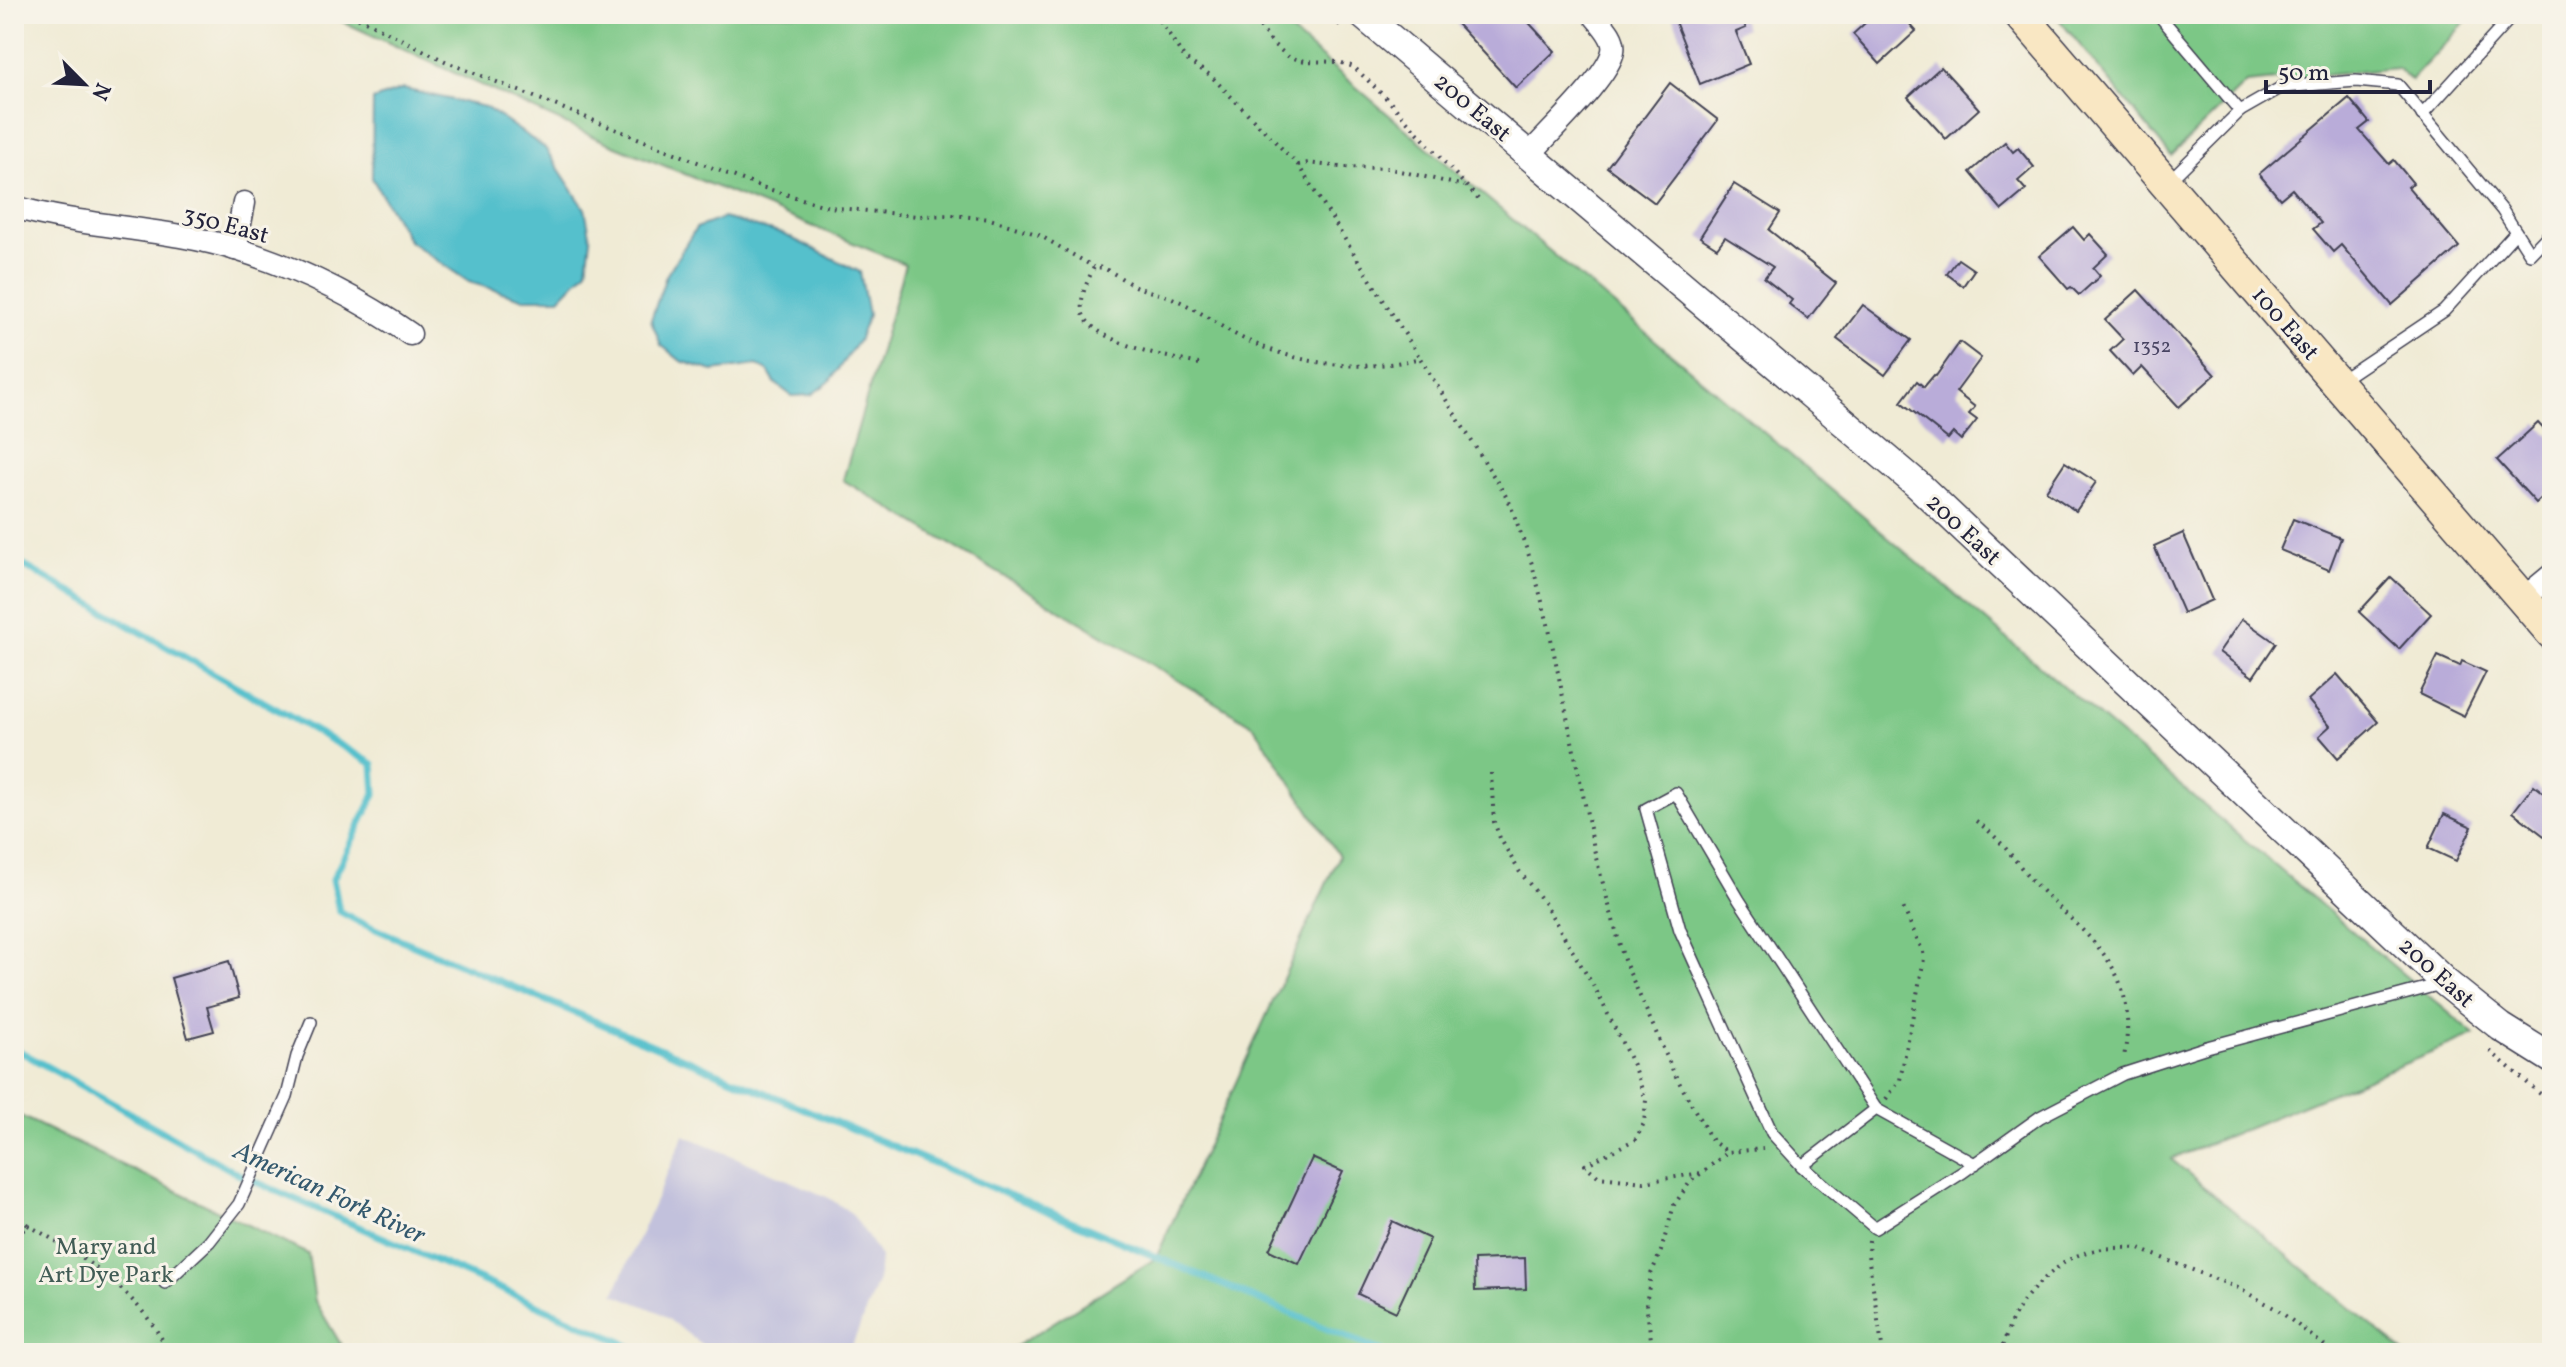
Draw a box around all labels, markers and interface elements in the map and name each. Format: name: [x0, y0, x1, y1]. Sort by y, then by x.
north arrow: [44, 44, 124, 124]
scale bar: [2266, 44, 2430, 94]
text: 50 m: [2278, 57, 2330, 91]
street label: 200 East: [1426, 66, 1518, 151]
text: N: [83, 78, 117, 105]
street label: 350 East: [179, 198, 272, 254]
street label: 100 East: [2243, 280, 2326, 369]
house number: 1352: [2133, 333, 2171, 361]
street label: 200 East: [1917, 487, 2008, 574]
street label: 200 East: [2390, 930, 2481, 1017]
water label: American Fork River: [226, 1133, 431, 1254]
park label: Mary and Art Dye Park: [38, 1231, 174, 1293]

